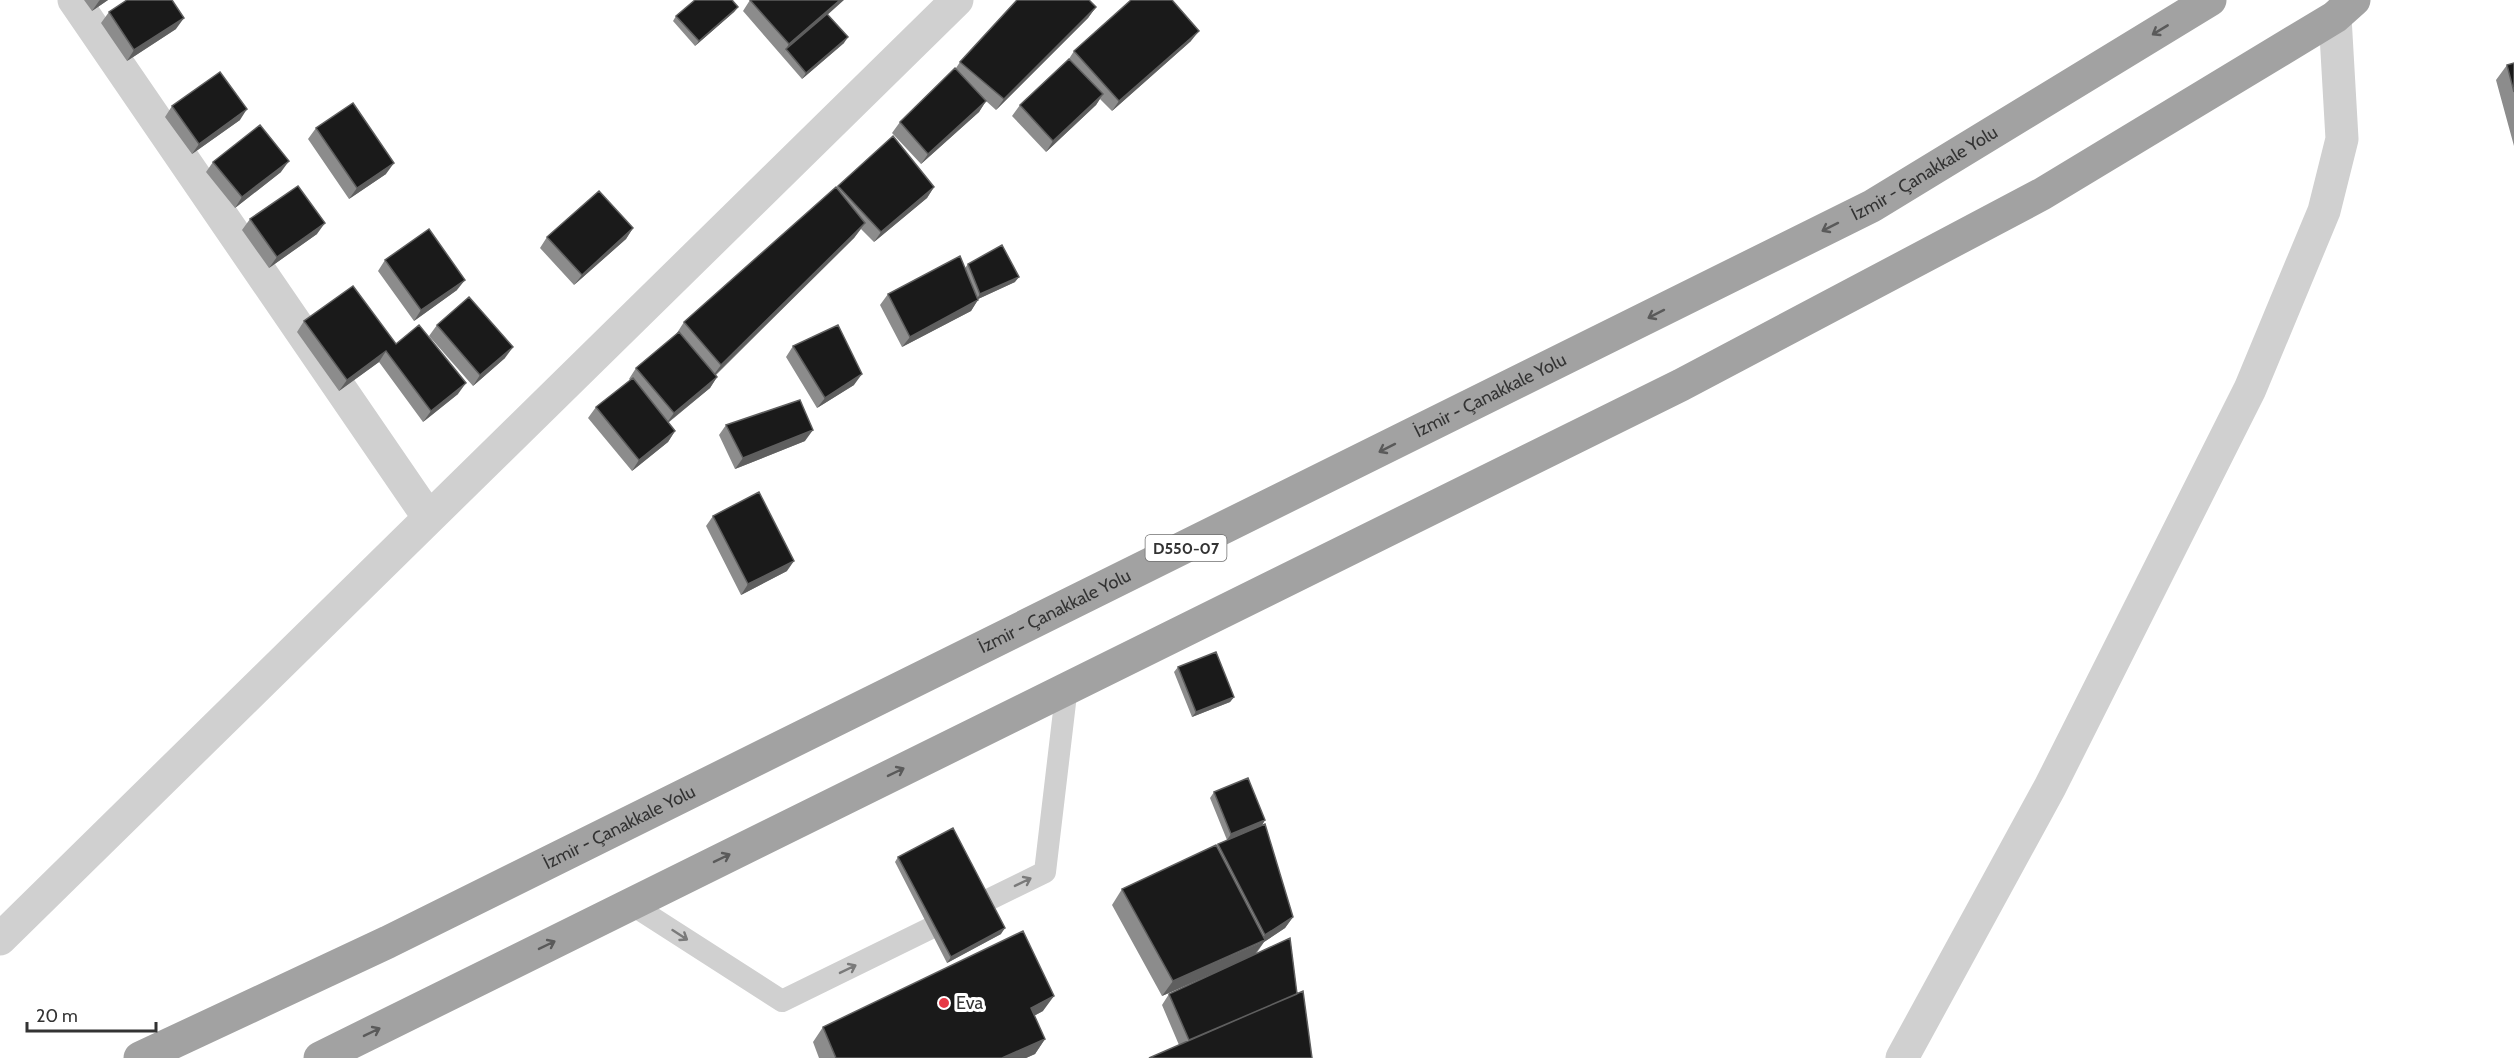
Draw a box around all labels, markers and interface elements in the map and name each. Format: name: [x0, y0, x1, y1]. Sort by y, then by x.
one-way arrow: [2152, 25, 2169, 37]
street label: İzmir - Çanakkale Yolu: [1848, 121, 2002, 226]
one-way arrow: [1822, 221, 1840, 233]
one-way arrow: [1647, 308, 1665, 320]
street label: İzmir - Çanakkale Yolu: [1410, 348, 1570, 442]
one-way arrow: [1379, 442, 1397, 454]
road number: D550-07: [1146, 535, 1226, 561]
street label: İzmir - Çanakkale Yolu: [975, 564, 1134, 658]
one-way arrow: [887, 765, 905, 777]
street label: İzmir - Çanakkale Yolu: [540, 780, 699, 874]
one-way arrow: [712, 852, 730, 864]
one-way arrow: [1013, 876, 1031, 888]
one-way arrow: [671, 930, 688, 942]
one-way arrow: [538, 939, 556, 951]
one-way arrow: [839, 962, 857, 974]
place label: Eva: [956, 992, 983, 1014]
scale bar: [27, 995, 156, 1033]
marker: Eva: [937, 996, 951, 1010]
text: 20 m: [36, 1005, 78, 1027]
one-way arrow: [363, 1026, 381, 1037]

